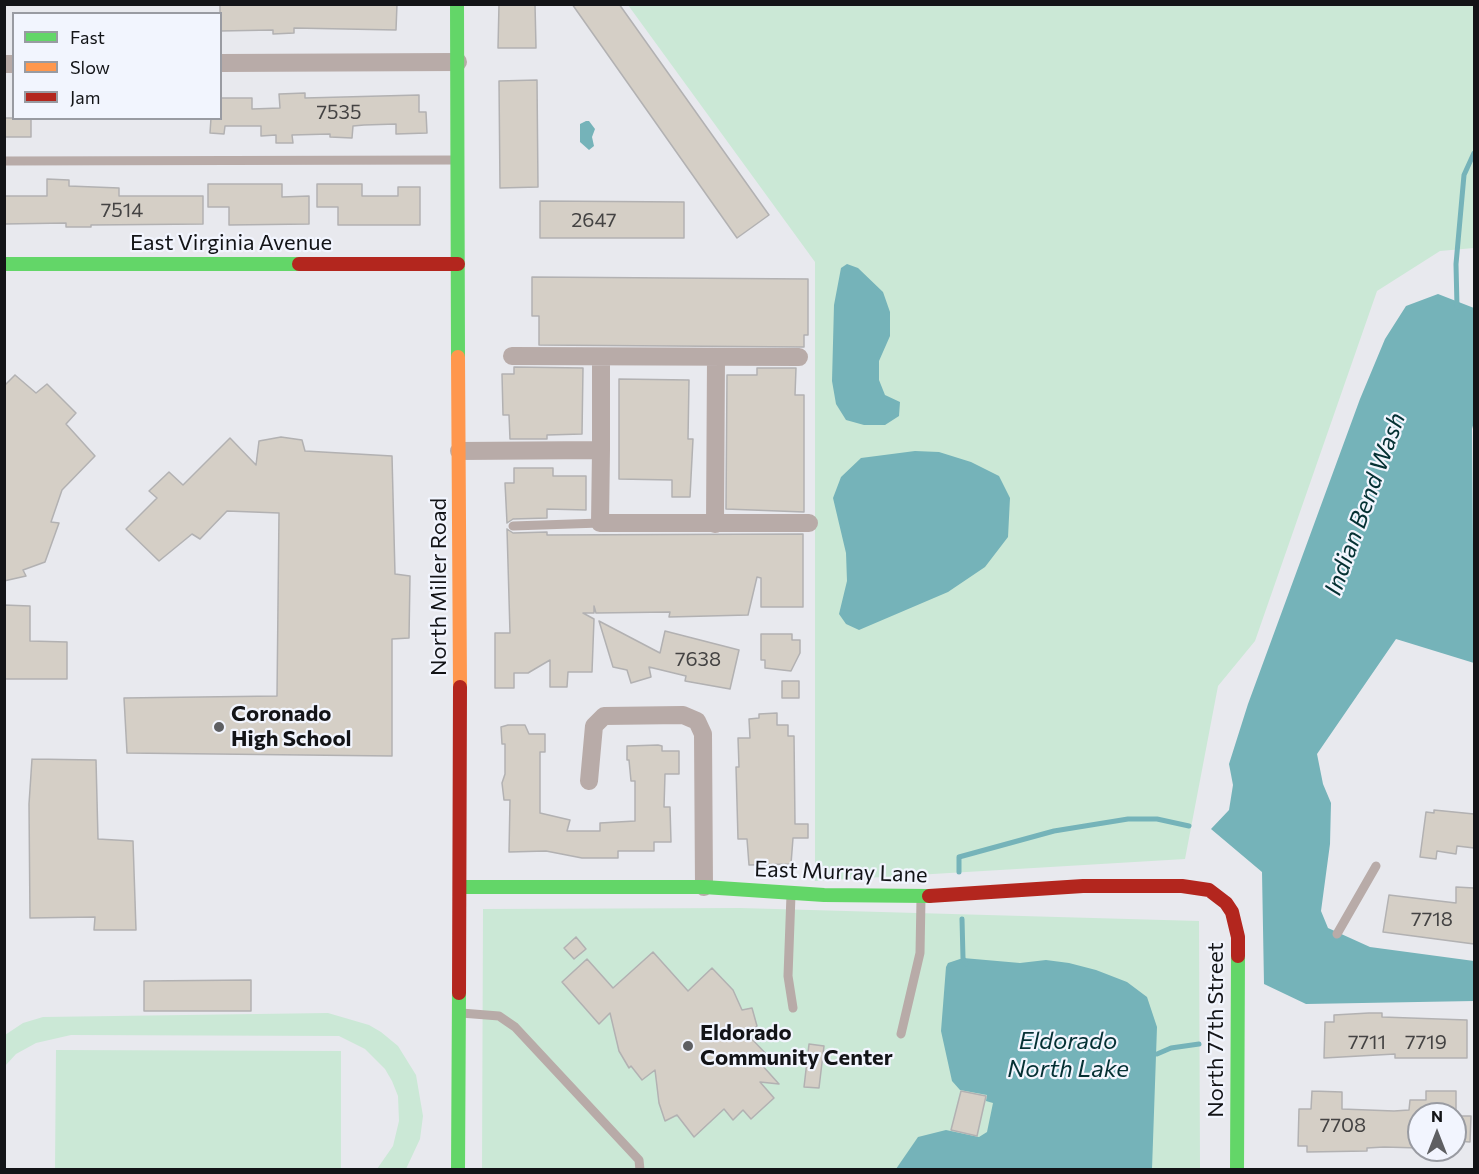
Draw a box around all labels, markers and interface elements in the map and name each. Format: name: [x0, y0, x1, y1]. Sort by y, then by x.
legend: [12, 12, 222, 120]
text: Fast: [70, 26, 105, 48]
text: Slow: [70, 56, 110, 78]
text: Jam: [70, 86, 100, 108]
house number: 7535: [317, 100, 361, 124]
house number: 7514: [101, 198, 143, 222]
house number: 2647: [571, 208, 617, 232]
street label: East Virginia Avenue: [130, 230, 332, 256]
water label: Indian Bend Wash: [1319, 409, 1411, 599]
street label: North Miller Road: [426, 498, 452, 676]
house number: 7638: [675, 647, 721, 671]
place label: Coronado High School: [231, 701, 352, 752]
marker: Coronado High School: [212, 720, 226, 734]
street label: East Murray Lane: [754, 856, 928, 888]
house number: 7718: [1411, 907, 1453, 931]
street label: North 77th Street: [1203, 942, 1229, 1118]
place label: Eldorado Community Center: [700, 1020, 893, 1072]
water label: Eldorado North Lake: [1007, 1027, 1129, 1083]
house number: 7711: [1348, 1030, 1386, 1054]
house number: 7719: [1405, 1030, 1447, 1054]
marker: Eldorado Community Center: [681, 1039, 695, 1053]
north arrow: [1407, 1102, 1467, 1162]
text: N: [1431, 1106, 1443, 1125]
house number: 7708: [1320, 1113, 1366, 1137]

